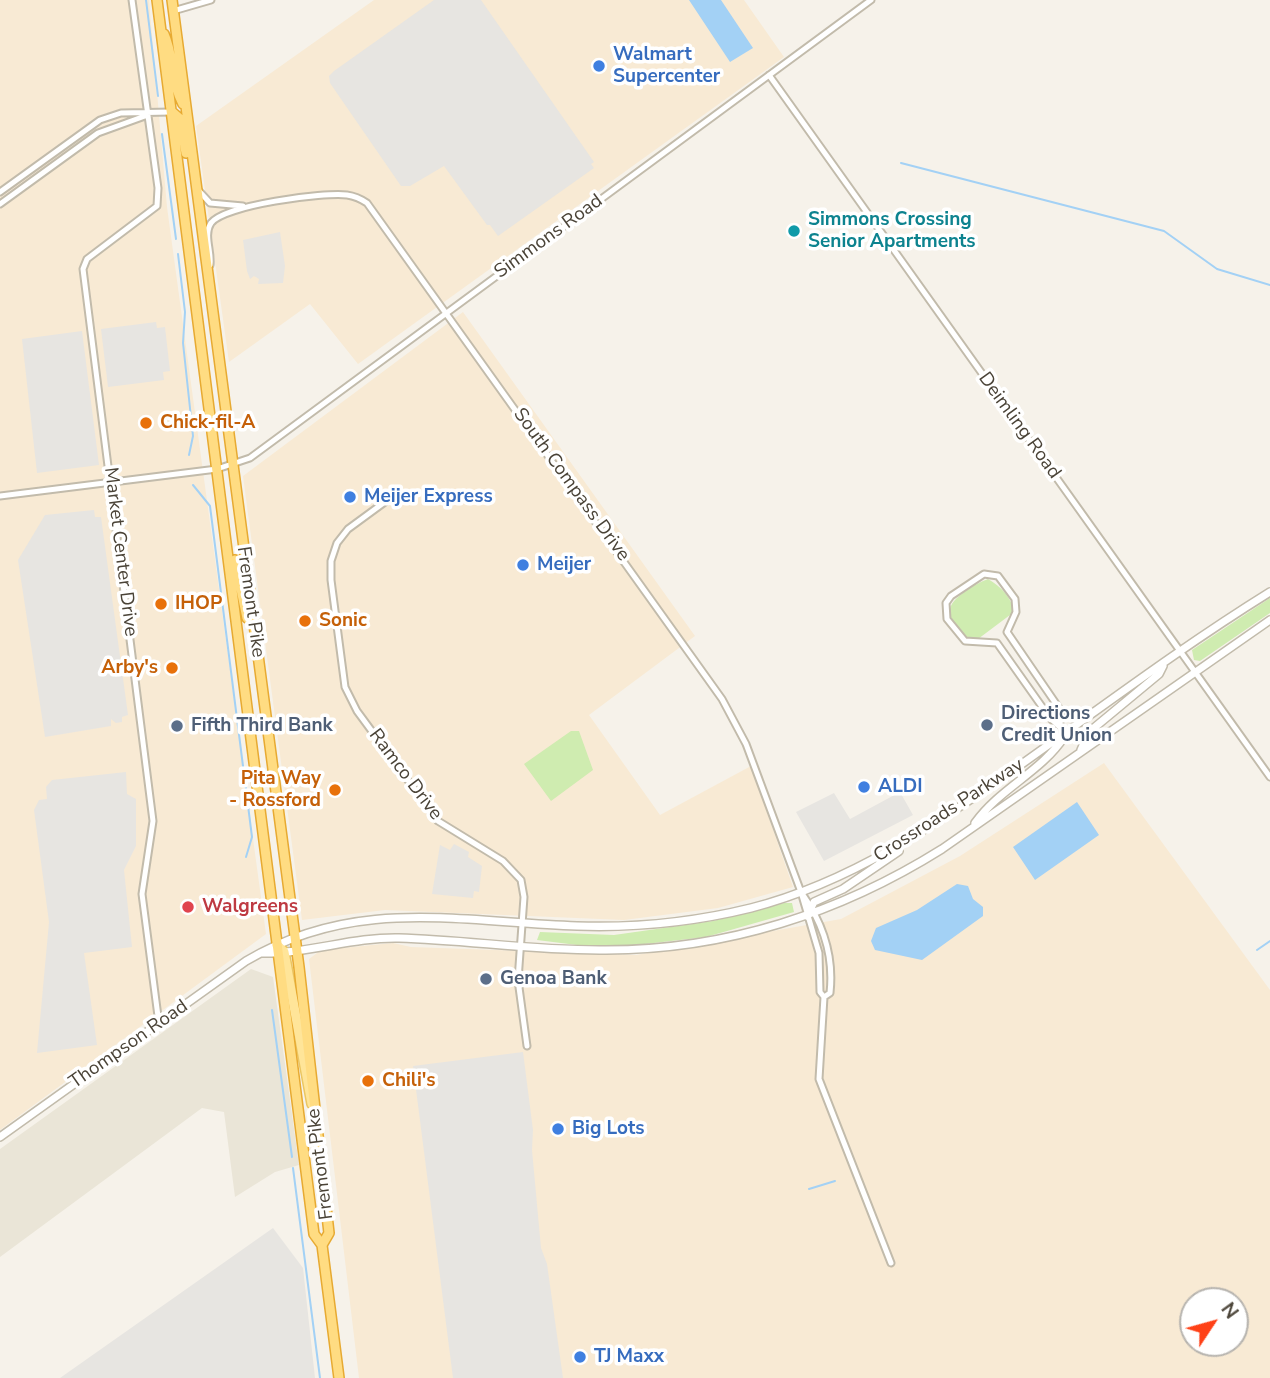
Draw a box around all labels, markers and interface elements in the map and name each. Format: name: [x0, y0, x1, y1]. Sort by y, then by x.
place label: Walmart Supercenter: [613, 44, 720, 88]
marker: Walmart Supercenter: [591, 58, 607, 74]
street label: Simmons Road: [490, 190, 608, 284]
place label: Simmons Crossing Senior Apartments: [808, 209, 976, 253]
marker: Simmons Crossing Senior Apartments: [786, 223, 802, 239]
street label: Deimling Road: [973, 368, 1065, 484]
street label: South Compass Drive: [508, 404, 634, 566]
place label: Chick-fil-A: [160, 412, 255, 434]
marker: Chick-fil-A: [138, 415, 154, 431]
street label: Market Center Drive: [98, 466, 142, 638]
place label: Meijer Express: [364, 486, 493, 508]
marker: Meijer Express: [342, 489, 358, 505]
street label: Fremont Pike: [231, 545, 269, 659]
place label: Meijer: [537, 554, 591, 576]
marker: Meijer: [515, 557, 531, 573]
place label: IHOP: [175, 593, 222, 615]
marker: IHOP: [153, 596, 169, 612]
place label: Sonic: [319, 610, 367, 632]
marker: Sonic: [297, 613, 313, 629]
place label: Arby's: [101, 657, 158, 679]
marker: Arby's: [164, 660, 180, 676]
place label: Directions Credit Union: [1001, 703, 1112, 747]
place label: Fifth Third Bank: [191, 715, 333, 737]
marker: Directions Credit Union: [979, 717, 995, 733]
marker: Fifth Third Bank: [169, 718, 185, 734]
street label: Ramco Drive: [363, 725, 447, 825]
street label: Crossroads Parkway: [870, 754, 1028, 868]
place label: Pita Way - Rossford: [229, 768, 321, 812]
place label: ALDI: [878, 776, 923, 798]
marker: ALDI: [856, 779, 872, 795]
marker: Pita Way - Rossford: [327, 782, 343, 798]
place label: Walgreens: [202, 896, 298, 918]
marker: Walgreens: [180, 899, 196, 915]
place label: Genoa Bank: [500, 968, 607, 990]
marker: Genoa Bank: [478, 971, 494, 987]
street label: Thompson Road: [65, 996, 193, 1094]
place label: Chili's: [382, 1070, 436, 1092]
marker: Chili's: [360, 1073, 376, 1089]
street label: Fremont Pike: [303, 1107, 339, 1221]
place label: Big Lots: [572, 1118, 645, 1140]
marker: Big Lots: [550, 1121, 566, 1137]
north arrow: [1179, 1287, 1249, 1357]
text: N: [1215, 1297, 1244, 1324]
place label: TJ Maxx: [594, 1346, 664, 1368]
marker: TJ Maxx: [572, 1349, 588, 1365]

